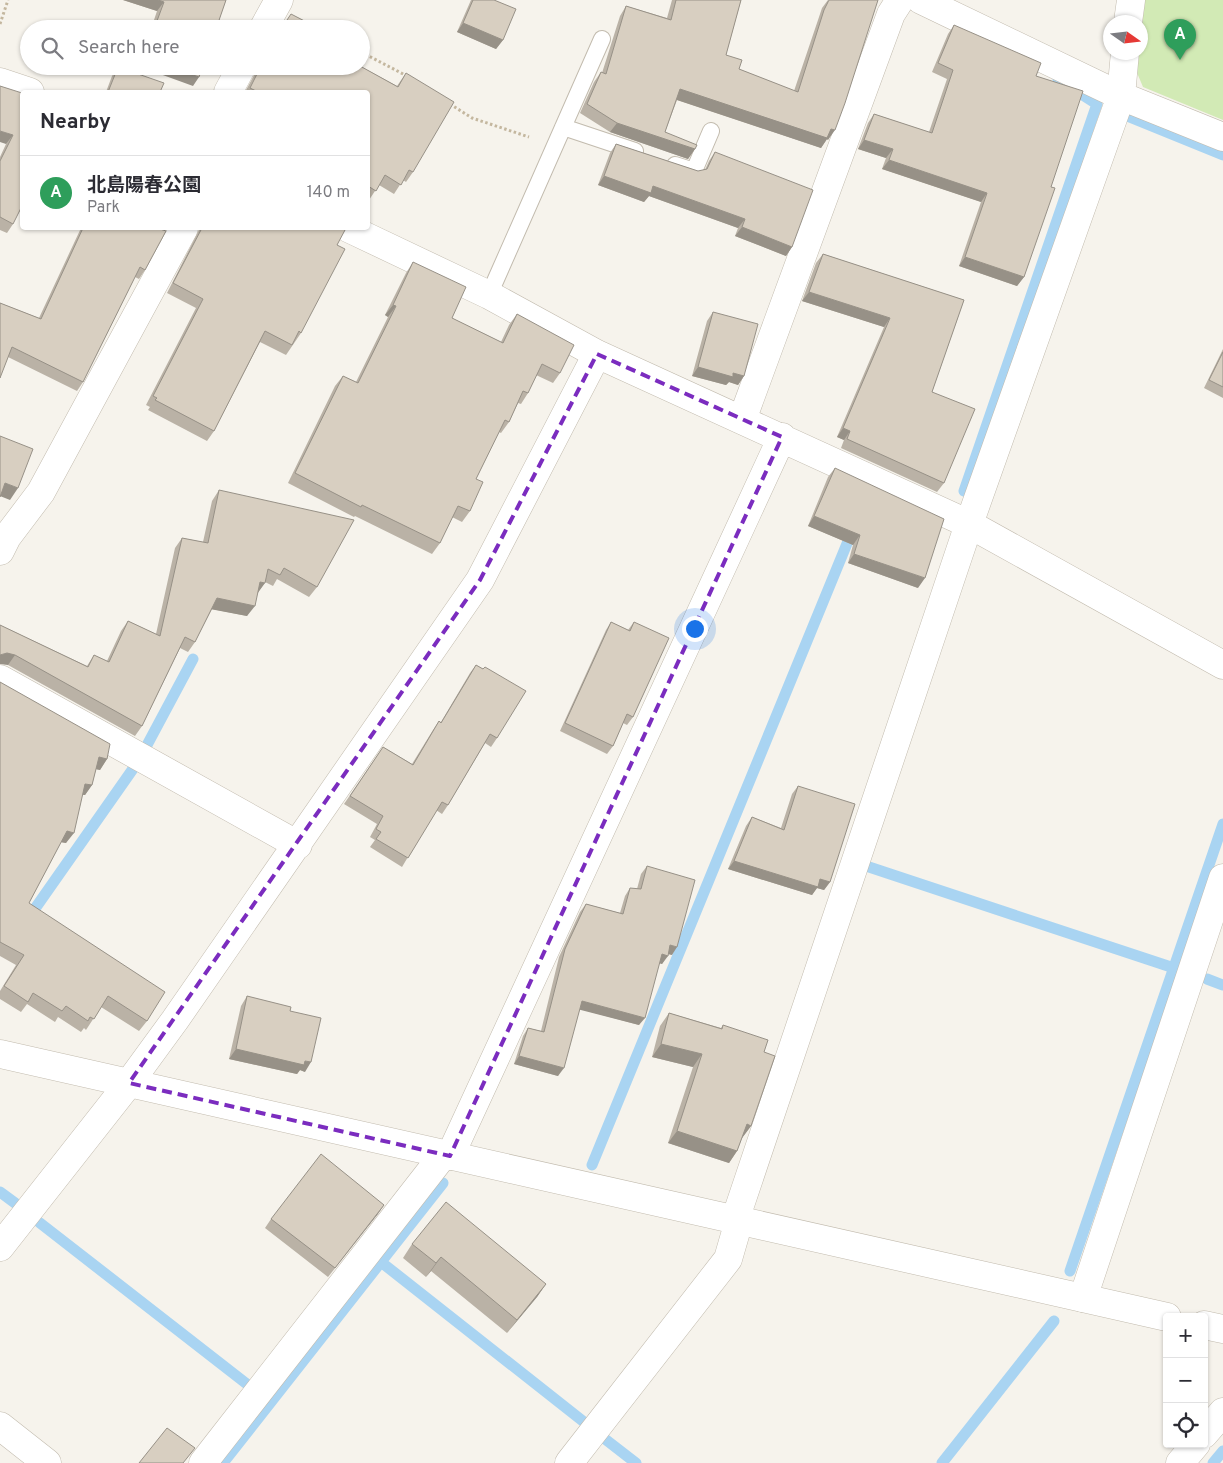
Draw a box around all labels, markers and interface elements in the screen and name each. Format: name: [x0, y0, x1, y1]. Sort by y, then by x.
north arrow: [1103, 15, 1148, 60]
pin: A: [1164, 19, 1196, 60]
search box: [20, 20, 370, 75]
icon: search: [38, 34, 66, 62]
text: Search here: [78, 36, 180, 60]
text: Nearby: [40, 109, 111, 136]
text: 北島陽春公園: [87, 174, 201, 198]
text: A: [50, 183, 62, 203]
text: 140 m: [307, 183, 350, 203]
text: Park: [87, 198, 120, 218]
your location: [682, 616, 708, 642]
map controls: [1163, 1313, 1208, 1448]
button: +: [1163, 1313, 1208, 1358]
button: −: [1163, 1358, 1208, 1403]
button: locate: [1163, 1403, 1208, 1448]

